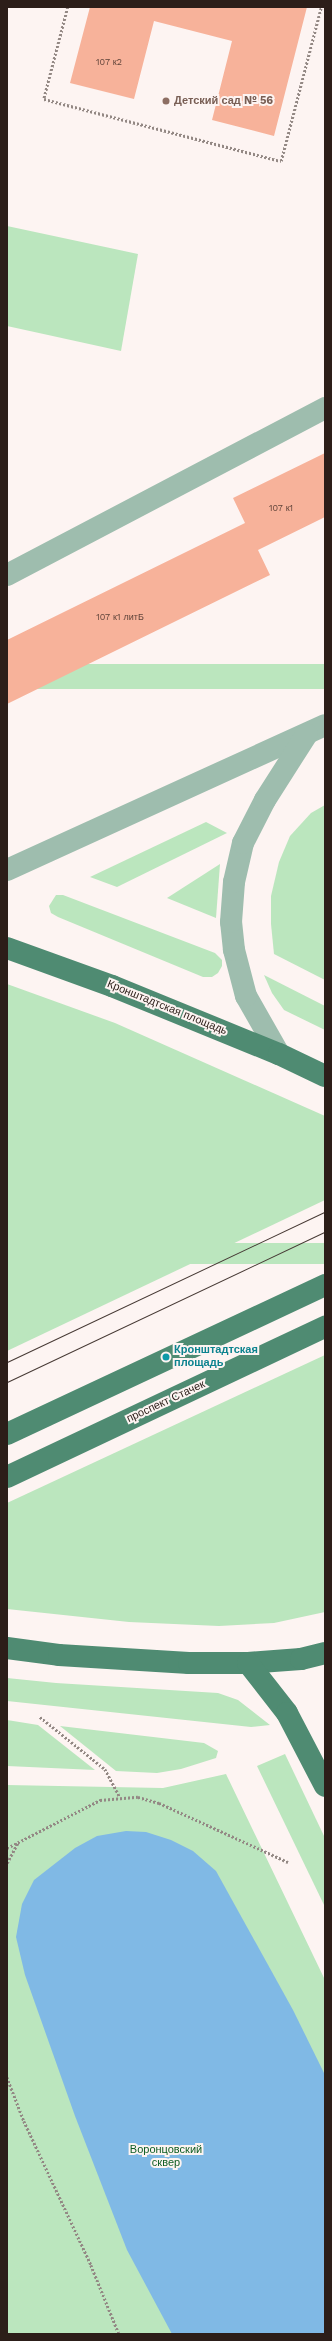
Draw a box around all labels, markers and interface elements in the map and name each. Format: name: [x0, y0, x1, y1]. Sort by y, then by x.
house number: 107 к2: [96, 57, 122, 67]
place label: Детский сад № 56: [174, 94, 273, 108]
marker: Детский сад № 56: [161, 96, 171, 106]
house number: 107 к1: [269, 503, 293, 513]
house number: 107 к1 литБ: [96, 612, 144, 622]
street label: Кронштадтская площадь: [105, 978, 229, 1038]
place label: Кронштадтская площадь: [174, 1344, 258, 1370]
marker: Кронштадтская площадь: [161, 1352, 171, 1362]
street label: проспект Стачек: [125, 1378, 207, 1426]
park label: Воронцовский сквер: [130, 2144, 202, 2170]

